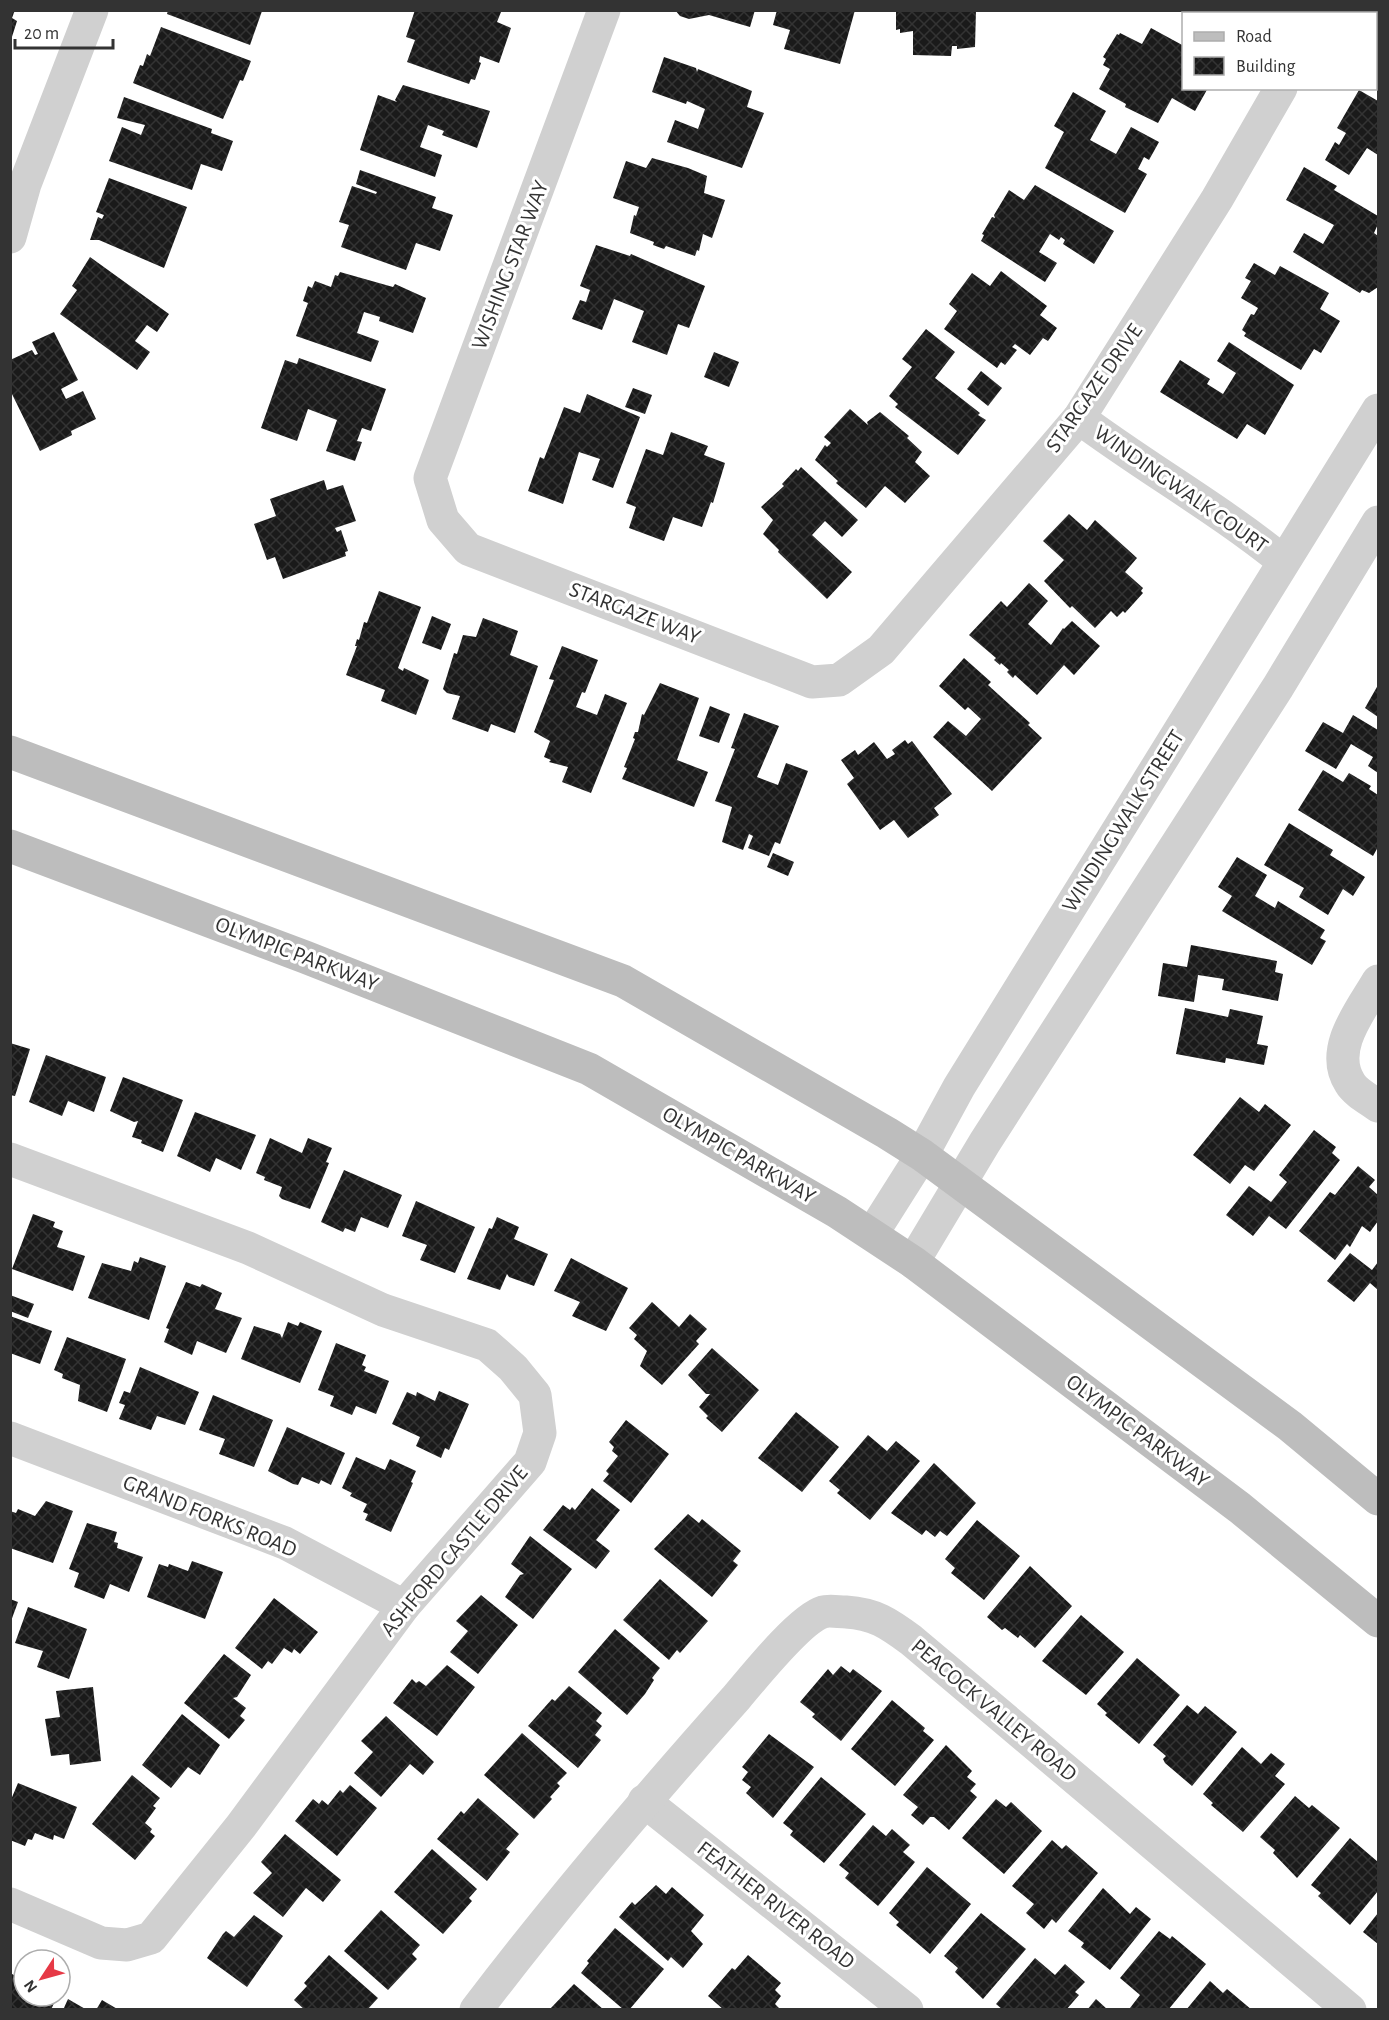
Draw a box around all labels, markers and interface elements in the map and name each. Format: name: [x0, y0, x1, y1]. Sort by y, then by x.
scale bar: [15, 12, 112, 50]
legend: [1182, 12, 1377, 90]
text: 20 m: [24, 25, 59, 43]
text: Road: [1236, 28, 1272, 46]
text: Building: [1236, 58, 1296, 76]
street label: WISHING STAR WAY: [468, 177, 552, 352]
street label: STARGAZE DRIVE: [1042, 320, 1147, 456]
street label: WINDINGWALK COURT: [1090, 421, 1272, 557]
street label: STARGAZE WAY: [566, 578, 704, 648]
street label: WINDINGWALK STREET: [1058, 726, 1188, 916]
street label: OLYMPIC PARKWAY: [212, 913, 382, 995]
street label: OLYMPIC PARKWAY: [659, 1102, 820, 1208]
street label: OLYMPIC PARKWAY: [1062, 1370, 1214, 1492]
street label: ASHFORD CASTLE DRIVE: [376, 1461, 532, 1640]
street label: GRAND FORKS ROAD: [120, 1471, 300, 1561]
street label: PEACOCK VALLEY ROAD: [907, 1635, 1081, 1785]
street label: FEATHER RIVER ROAD: [693, 1837, 859, 1973]
north arrow: [12, 1948, 72, 2008]
text: N: [21, 1977, 40, 1995]

